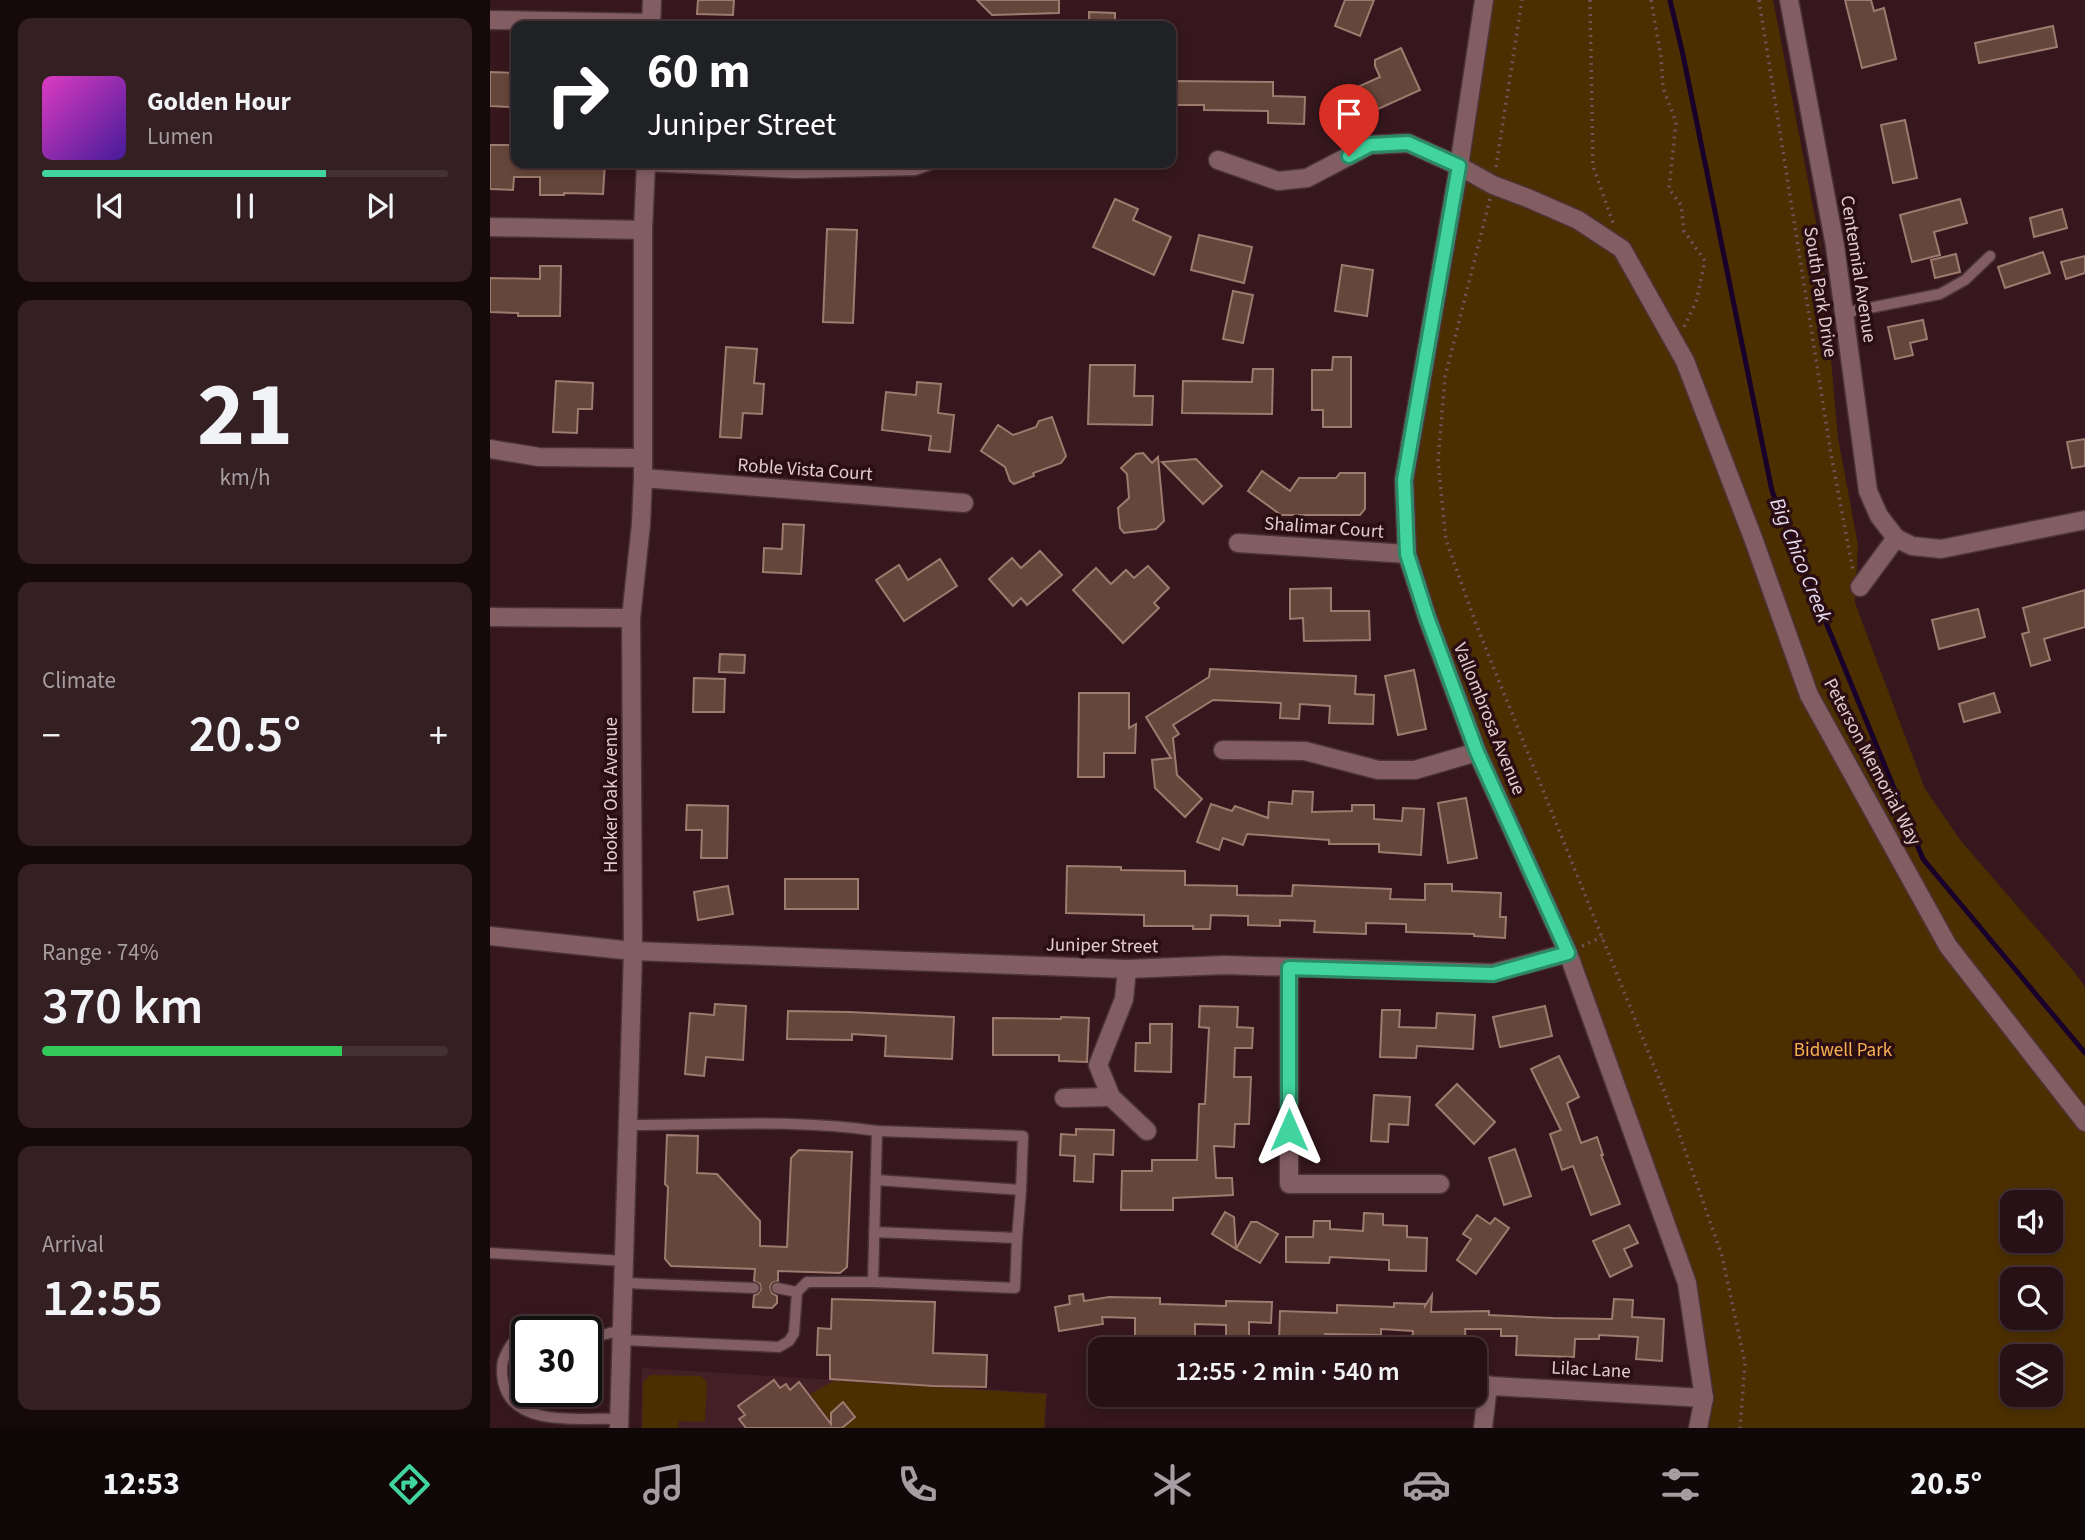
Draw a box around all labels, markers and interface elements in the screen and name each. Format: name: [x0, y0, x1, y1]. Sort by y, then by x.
text: 60 m: [647, 37, 751, 107]
icon: right: [532, 49, 623, 140]
text: Golden Hour: [147, 83, 291, 120]
pin: [1319, 84, 1379, 156]
icon: arrive: [1330, 95, 1368, 133]
text: Juniper Street: [647, 102, 836, 148]
text: Lumen: [147, 120, 214, 153]
icon: previous: [91, 187, 129, 225]
icon: pause: [226, 187, 264, 225]
icon: next: [361, 187, 399, 225]
street label: Centennial Avenue: [1833, 194, 1883, 344]
street label: South Park Drive: [1796, 225, 1844, 359]
text: 21: [197, 351, 293, 480]
street label: Roble Vista Court: [737, 452, 874, 488]
text: km/h: [219, 461, 271, 494]
water label: Big Chico Creek: [1762, 493, 1840, 628]
street label: Shalimar Court: [1263, 510, 1385, 546]
street label: Vallombrosa Avenue: [1446, 639, 1532, 799]
text: Climate: [42, 664, 116, 697]
street label: Peterson Memorial Way: [1816, 674, 1928, 851]
text: 20.5°: [189, 698, 301, 772]
text: −: [42, 709, 61, 763]
text: +: [429, 709, 448, 763]
street label: Hooker Oak Avenue: [598, 717, 625, 873]
street label: Juniper Street: [1046, 932, 1159, 960]
text: Range · 74%: [42, 936, 159, 969]
text: 370 km: [42, 970, 203, 1044]
park label: Bidwell Park: [1794, 1037, 1893, 1064]
position arrow: [1252, 1093, 1326, 1167]
map controls: [2000, 1190, 2063, 1407]
button: sound: [2000, 1190, 2063, 1253]
text: Arrival: [42, 1228, 104, 1261]
text: 12:55: [42, 1262, 163, 1336]
button: search: [2000, 1267, 2063, 1330]
speed limit sign: 30: [511, 1316, 602, 1407]
button: layers: [2000, 1344, 2063, 1407]
text: 12:55 · 2 min · 540 m: [1175, 1353, 1400, 1390]
street label: Lilac Lane: [1551, 1354, 1631, 1386]
icon: directions: [385, 1460, 434, 1509]
icon: music: [639, 1460, 688, 1509]
icon: phone: [893, 1460, 942, 1509]
icon: climate: [1148, 1460, 1197, 1509]
icon: car: [1402, 1460, 1451, 1509]
icon: filters: [1656, 1460, 1705, 1509]
text: 12:53: [103, 1461, 180, 1507]
text: 20.5°: [1910, 1461, 1982, 1507]

